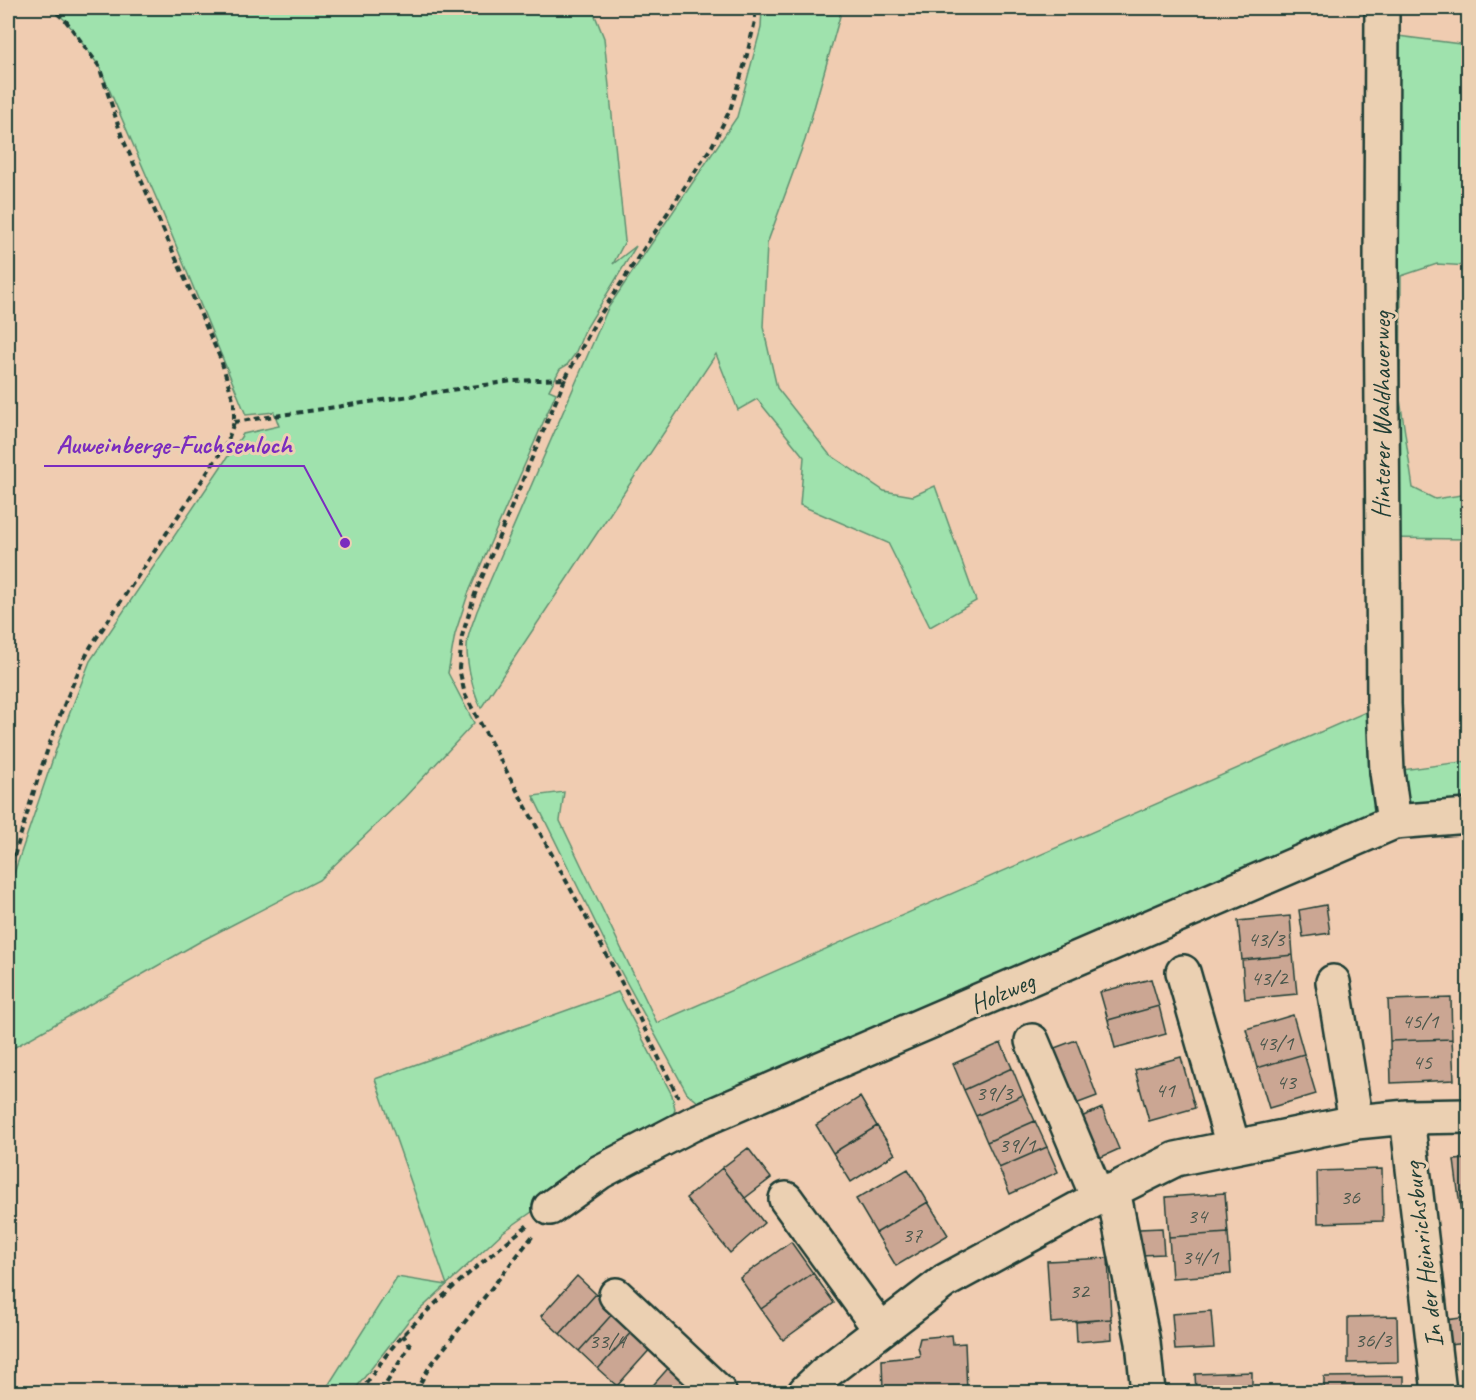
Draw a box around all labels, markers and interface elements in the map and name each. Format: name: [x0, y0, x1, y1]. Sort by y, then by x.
street label: Hinterer Waldhauerweg: [1365, 309, 1398, 519]
callout: Auweinberge-Fuchsenloch: [44, 421, 304, 466]
text: Auweinberge-Fuchsenloch: [56, 427, 293, 461]
house number: 43/3: [1248, 925, 1287, 953]
street label: Holzweg: [965, 963, 1041, 1021]
house number: 43/2: [1251, 964, 1290, 992]
house number: 45/1: [1402, 1007, 1440, 1035]
house number: 43/1: [1257, 1029, 1295, 1057]
house number: 45: [1412, 1048, 1433, 1076]
house number: 43: [1276, 1068, 1298, 1096]
house number: 41: [1155, 1076, 1176, 1104]
house number: 39/3: [976, 1079, 1015, 1107]
house number: 39/1: [999, 1131, 1037, 1159]
street label: In der Heinrichsburg: [1396, 1159, 1451, 1349]
house number: 36: [1340, 1183, 1361, 1211]
house number: 34: [1187, 1202, 1209, 1230]
house number: 37: [902, 1221, 923, 1249]
house number: 34/1: [1182, 1243, 1220, 1271]
house number: 32: [1069, 1277, 1091, 1305]
house number: 36/3: [1355, 1326, 1394, 1354]
house number: 33/4: [589, 1327, 628, 1355]

